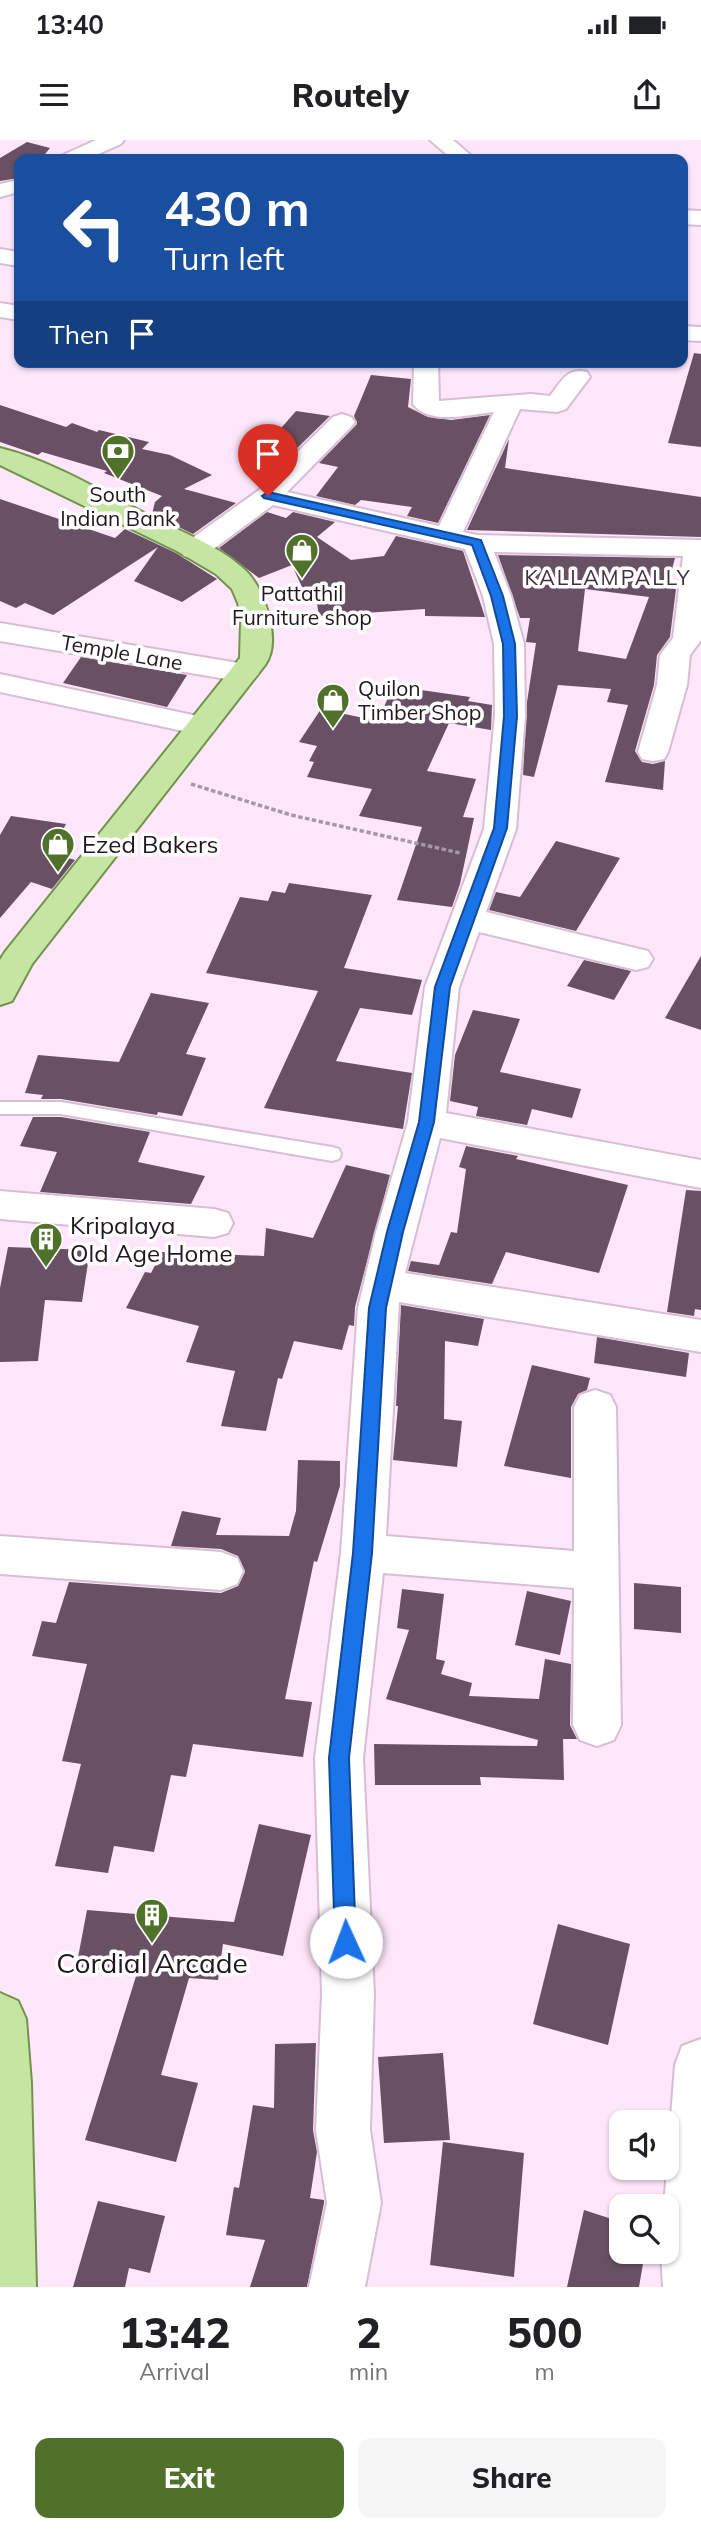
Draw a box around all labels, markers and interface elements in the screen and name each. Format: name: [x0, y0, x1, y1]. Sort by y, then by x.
text: 13:40: [35, 8, 104, 41]
text: Routely: [292, 75, 409, 115]
icon: menu: [35, 76, 73, 114]
icon: share: [628, 76, 666, 114]
text: 430 m: [164, 177, 310, 238]
icon: left: [49, 182, 140, 273]
text: Turn left: [164, 238, 284, 278]
icon: arrive: [123, 315, 161, 353]
text: Then: [49, 318, 109, 351]
pin: [238, 424, 298, 496]
bank icon: South Indian Bank: [99, 432, 137, 481]
icon: arrive: [249, 435, 287, 473]
place label: South Indian Bank: [60, 481, 176, 531]
shop icon: Pattathil Furniture shop: [283, 531, 321, 580]
district label: KALLAMPALLY: [525, 564, 691, 590]
place label: Pattathil Furniture shop: [232, 580, 372, 630]
street label: Temple Lane: [59, 628, 185, 676]
place label: Quilon Timber Shop: [358, 675, 481, 725]
shop icon: Quilon Timber Shop: [314, 681, 352, 730]
shop icon: Ezed Bakers: [39, 825, 77, 874]
place label: Ezed Bakers: [82, 829, 218, 859]
place label: Kripalaya Old Age Home: [70, 1210, 232, 1268]
building icon: Kripalaya Old Age Home: [27, 1220, 65, 1269]
building icon: Cordial Arcade: [133, 1896, 171, 1945]
position arrow: [309, 1905, 383, 1979]
place label: Cordial Arcade: [56, 1945, 248, 1980]
map controls: [609, 2110, 679, 2264]
button: sound: [609, 2110, 679, 2180]
button: search: [609, 2194, 679, 2264]
text: 13:42: [119, 2306, 230, 2359]
text: 2: [356, 2306, 381, 2359]
text: 500: [507, 2306, 582, 2359]
text: Arrival: [139, 2357, 210, 2386]
text: min: [349, 2357, 388, 2386]
text: m: [534, 2357, 555, 2386]
button: Exit: [35, 2438, 344, 2518]
button: Share: [358, 2438, 666, 2518]

